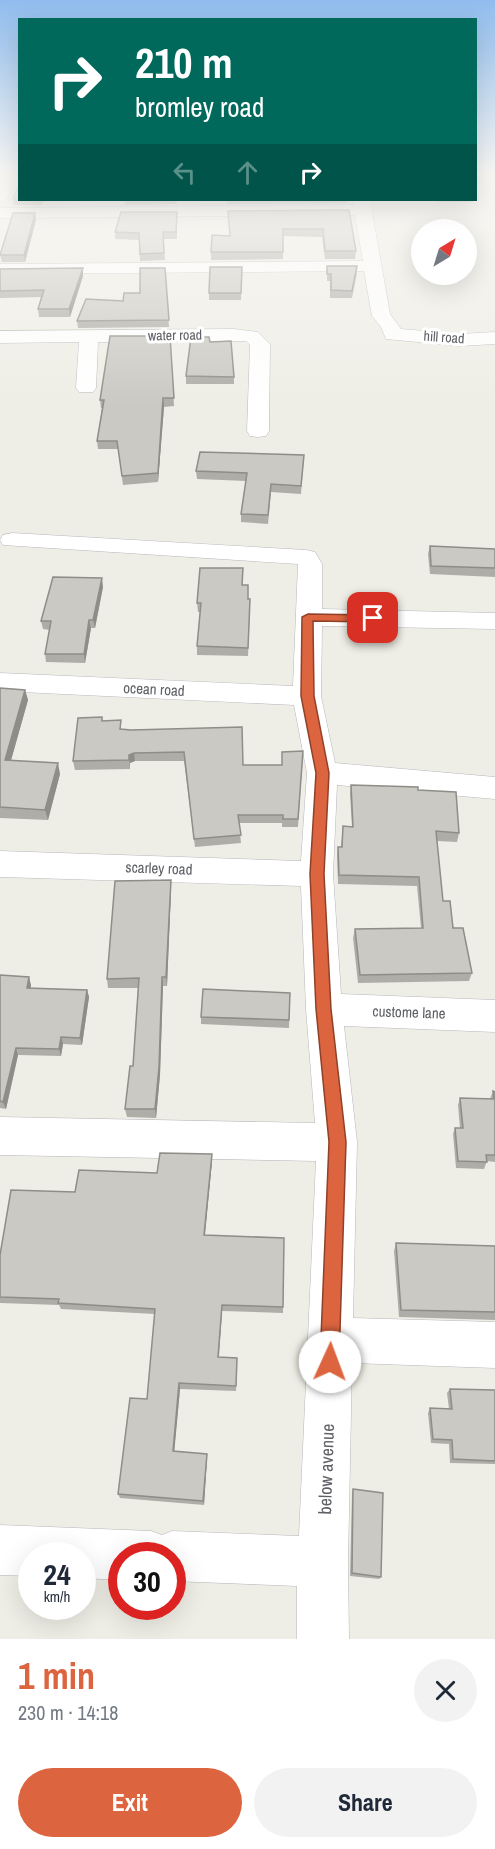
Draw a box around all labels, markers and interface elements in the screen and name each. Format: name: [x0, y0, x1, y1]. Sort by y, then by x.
text: 210 m: [135, 35, 233, 91]
icon: right: [36, 42, 114, 120]
text: bromley road: [135, 89, 264, 125]
icon: left: [168, 156, 201, 189]
icon: ahead: [231, 156, 264, 189]
icon: right: [294, 156, 327, 189]
north arrow: [411, 219, 477, 285]
map controls: [411, 219, 477, 285]
street label: water road: [148, 326, 202, 344]
street label: hill road: [423, 327, 465, 347]
pin: [347, 592, 398, 643]
icon: arrive: [356, 601, 389, 634]
street label: ocean road: [123, 677, 185, 701]
street label: scarley road: [125, 856, 193, 880]
street label: custome lane: [372, 1000, 446, 1024]
position arrow: [298, 1330, 362, 1394]
street label: below avenue: [312, 1423, 340, 1515]
speed limit sign: 30: [108, 1542, 186, 1620]
text: 24: [43, 1554, 71, 1594]
text: km/h: [44, 1586, 70, 1607]
text: 1 min: [18, 1652, 95, 1700]
button: close: [414, 1659, 477, 1722]
text: 230 m · 14:18: [18, 1699, 118, 1726]
button: Exit: [18, 1768, 242, 1837]
button: Share: [254, 1768, 477, 1837]

